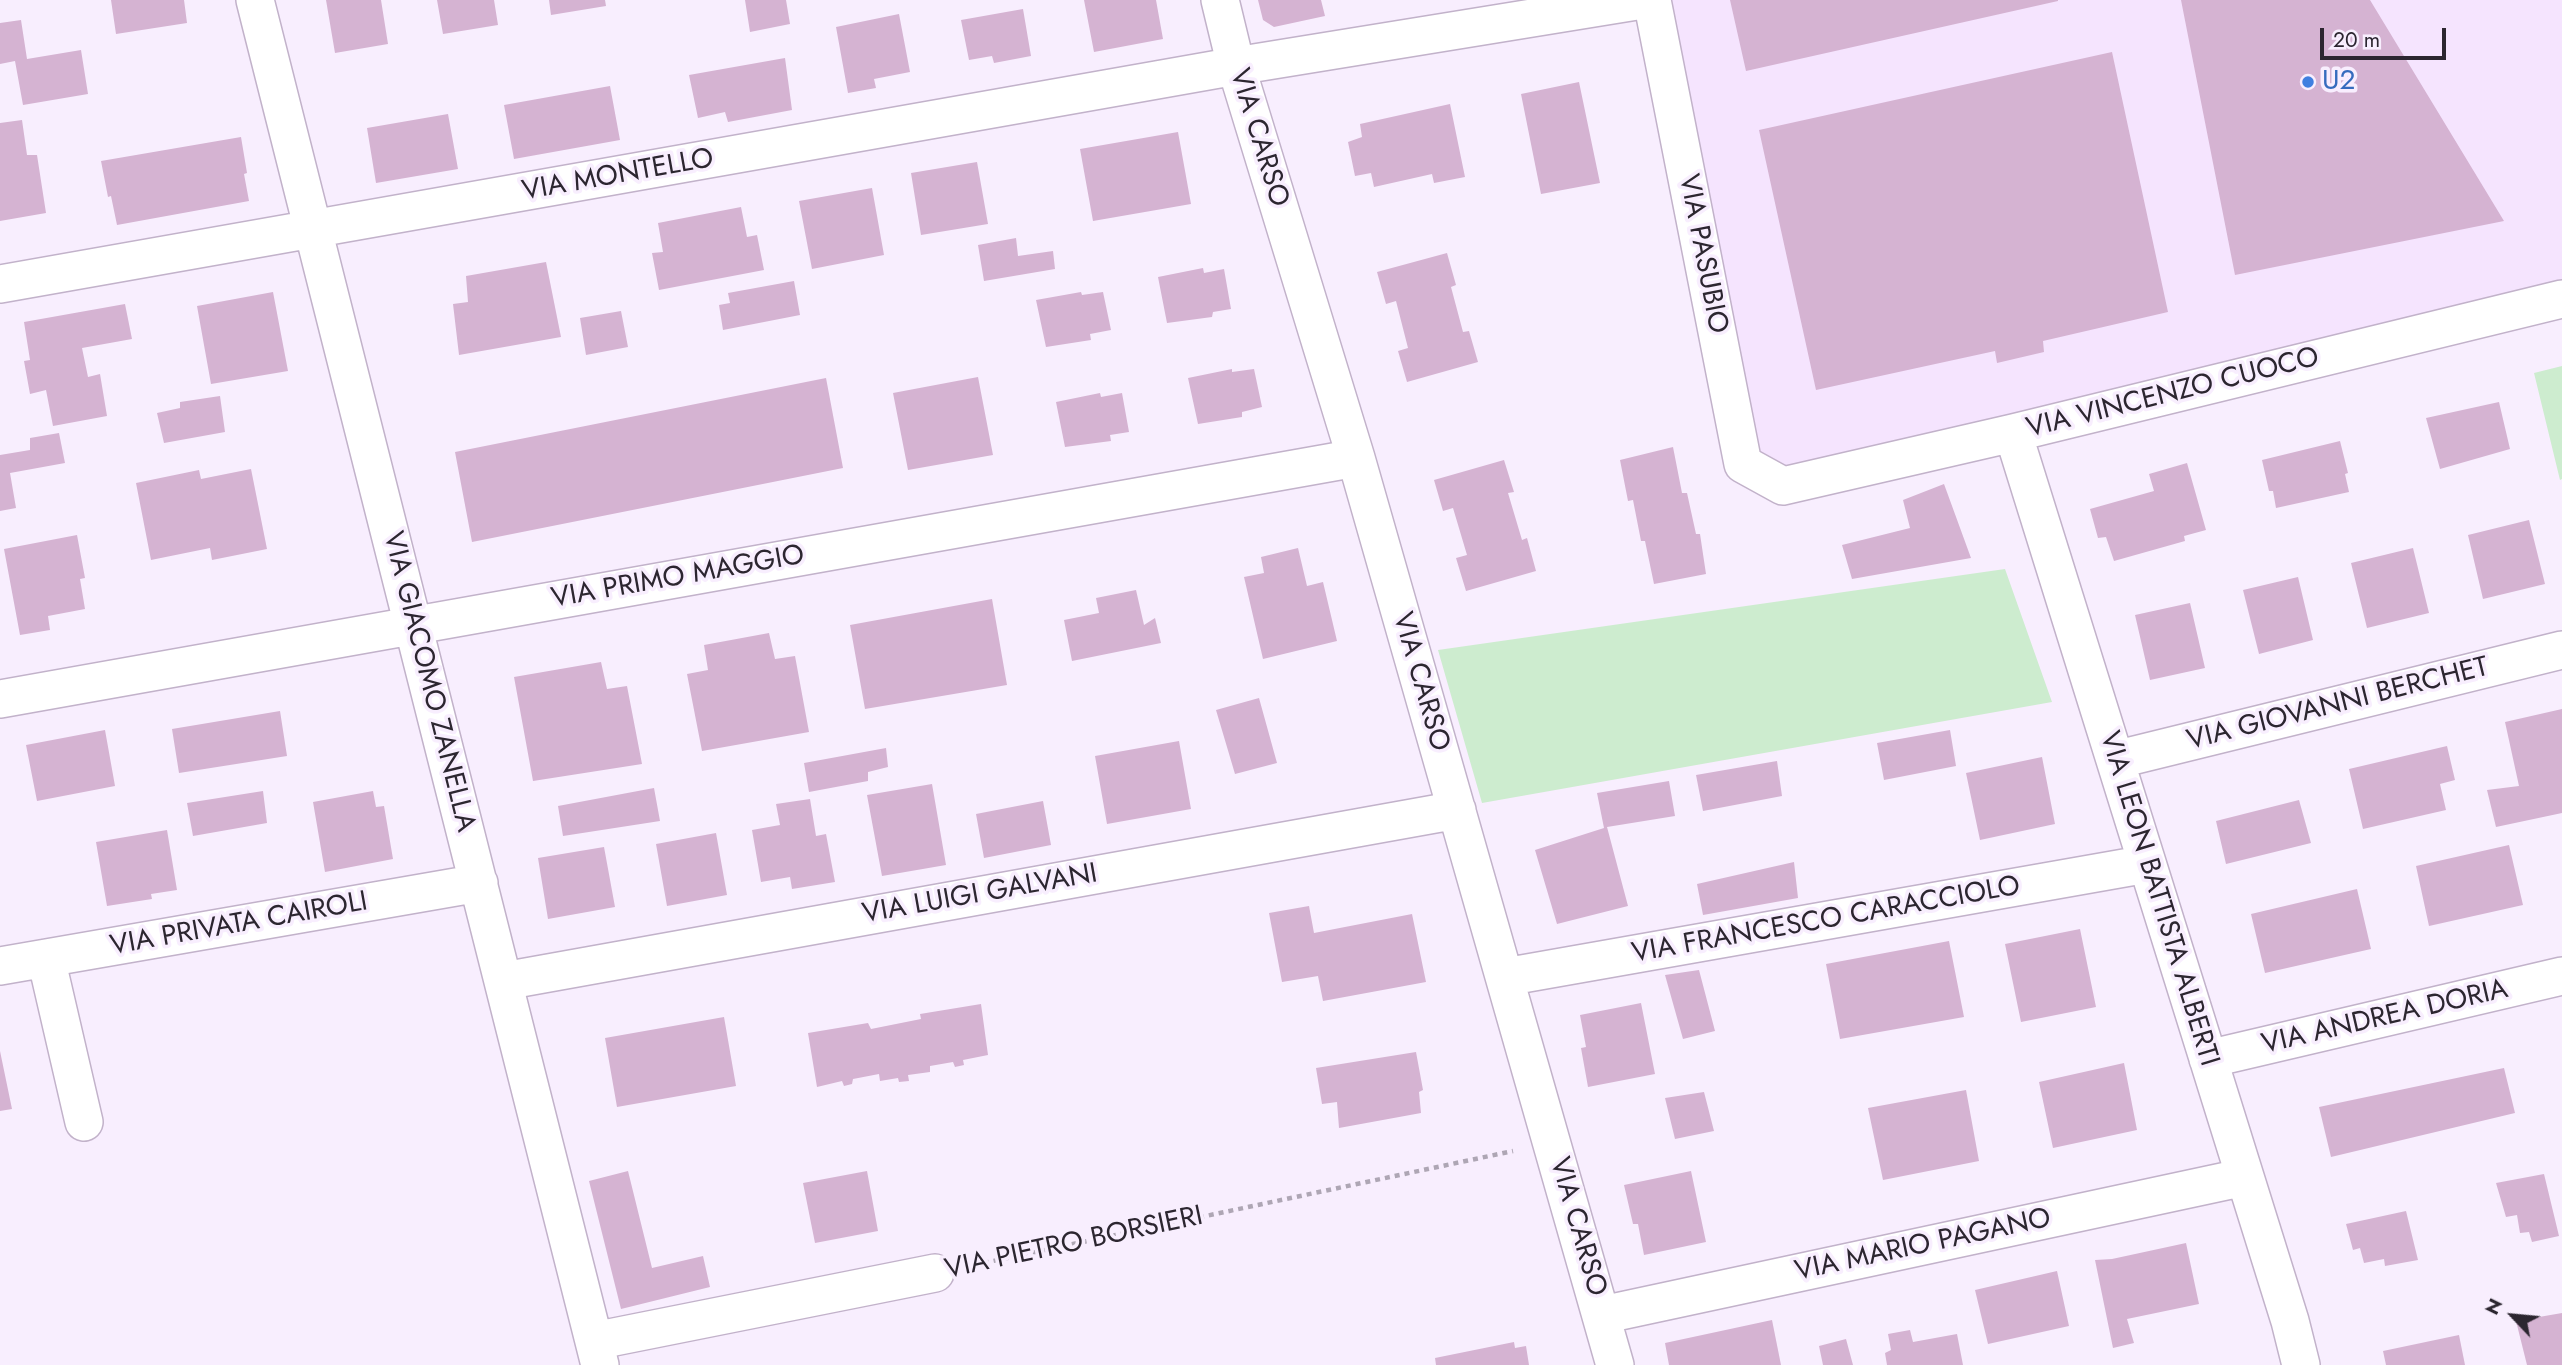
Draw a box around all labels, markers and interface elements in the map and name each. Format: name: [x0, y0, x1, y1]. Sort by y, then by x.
scale bar: [2324, 14, 2450, 58]
text: 20 m: [2333, 25, 2380, 55]
street label: VIA CARSO: [1221, 65, 1295, 211]
place label: U2: [2322, 65, 2355, 99]
marker: U2: [2300, 74, 2316, 90]
street label: VIA MONTELLO: [520, 143, 716, 209]
street label: VIA PASUBIO: [1670, 171, 1734, 337]
street label: VIA VINCENZO CUOCO: [2023, 341, 2323, 447]
street label: VIA GIACOMO ZANELLA: [374, 528, 482, 836]
street label: VIA PRIMO MAGGIO: [549, 539, 807, 617]
street label: VIA CARSO: [1384, 609, 1456, 755]
street label: VIA GIOVANNI BERCHET: [2184, 651, 2492, 759]
street label: VIA LEON BATTISTA ALBERTI: [2091, 728, 2225, 1070]
street label: VIA LUIGI GALVANI: [860, 858, 1100, 932]
street label: VIA FRANCESCO CARACCIOLO: [1629, 870, 2023, 972]
street label: VIA PRIVATA CAIROLI: [108, 886, 370, 964]
street label: VIA ANDREA DORIA: [2259, 973, 2511, 1063]
street label: VIA CARSO: [1541, 1154, 1613, 1300]
street label: VIA PIETRO BORSIERI: [942, 1200, 1206, 1288]
street label: VIA MARIO PAGANO: [1792, 1202, 2054, 1290]
north arrow: [2478, 1281, 2548, 1351]
text: N: [2478, 1294, 2509, 1319]

